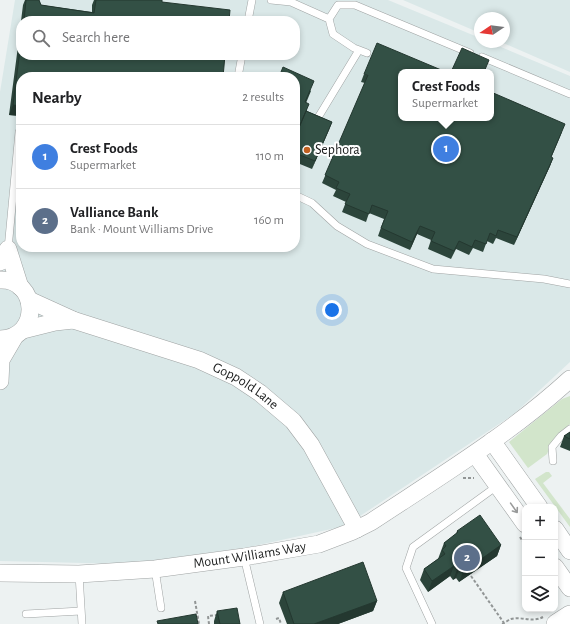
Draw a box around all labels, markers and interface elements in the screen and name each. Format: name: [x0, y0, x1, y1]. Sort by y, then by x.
north arrow: [474, 12, 510, 48]
search box: [16, 16, 300, 60]
icon: search: [30, 27, 52, 49]
text: Search here: [62, 30, 130, 45]
popup: [398, 69, 494, 121]
text: Crest Foods: [412, 79, 480, 94]
text: Nearby: [32, 89, 82, 106]
text: 2 results: [242, 91, 284, 104]
text: Supermarket: [412, 97, 478, 110]
pin: 1: [433, 134, 459, 164]
text: Crest Foods: [70, 141, 138, 156]
place label: Sephora: [315, 143, 360, 157]
marker: Sephora: [302, 145, 312, 155]
text: 1: [43, 150, 47, 163]
text: 110 m: [256, 150, 284, 163]
text: Supermarket: [70, 159, 136, 172]
text: Valliance Bank: [70, 205, 158, 220]
text: 2: [42, 214, 48, 227]
text: 160 m: [254, 214, 284, 227]
text: Bank · Mount Williams Drive: [70, 223, 213, 236]
your location: [322, 300, 342, 320]
street label: Goppold Lane: [211, 360, 281, 412]
one-way arrow: [510, 503, 518, 514]
map controls: [522, 504, 558, 612]
button: +: [522, 504, 558, 540]
street label: Mount Williams Way: [193, 539, 307, 571]
button: −: [522, 540, 558, 576]
pin: 2: [454, 543, 480, 573]
button: layers: [522, 576, 558, 612]

